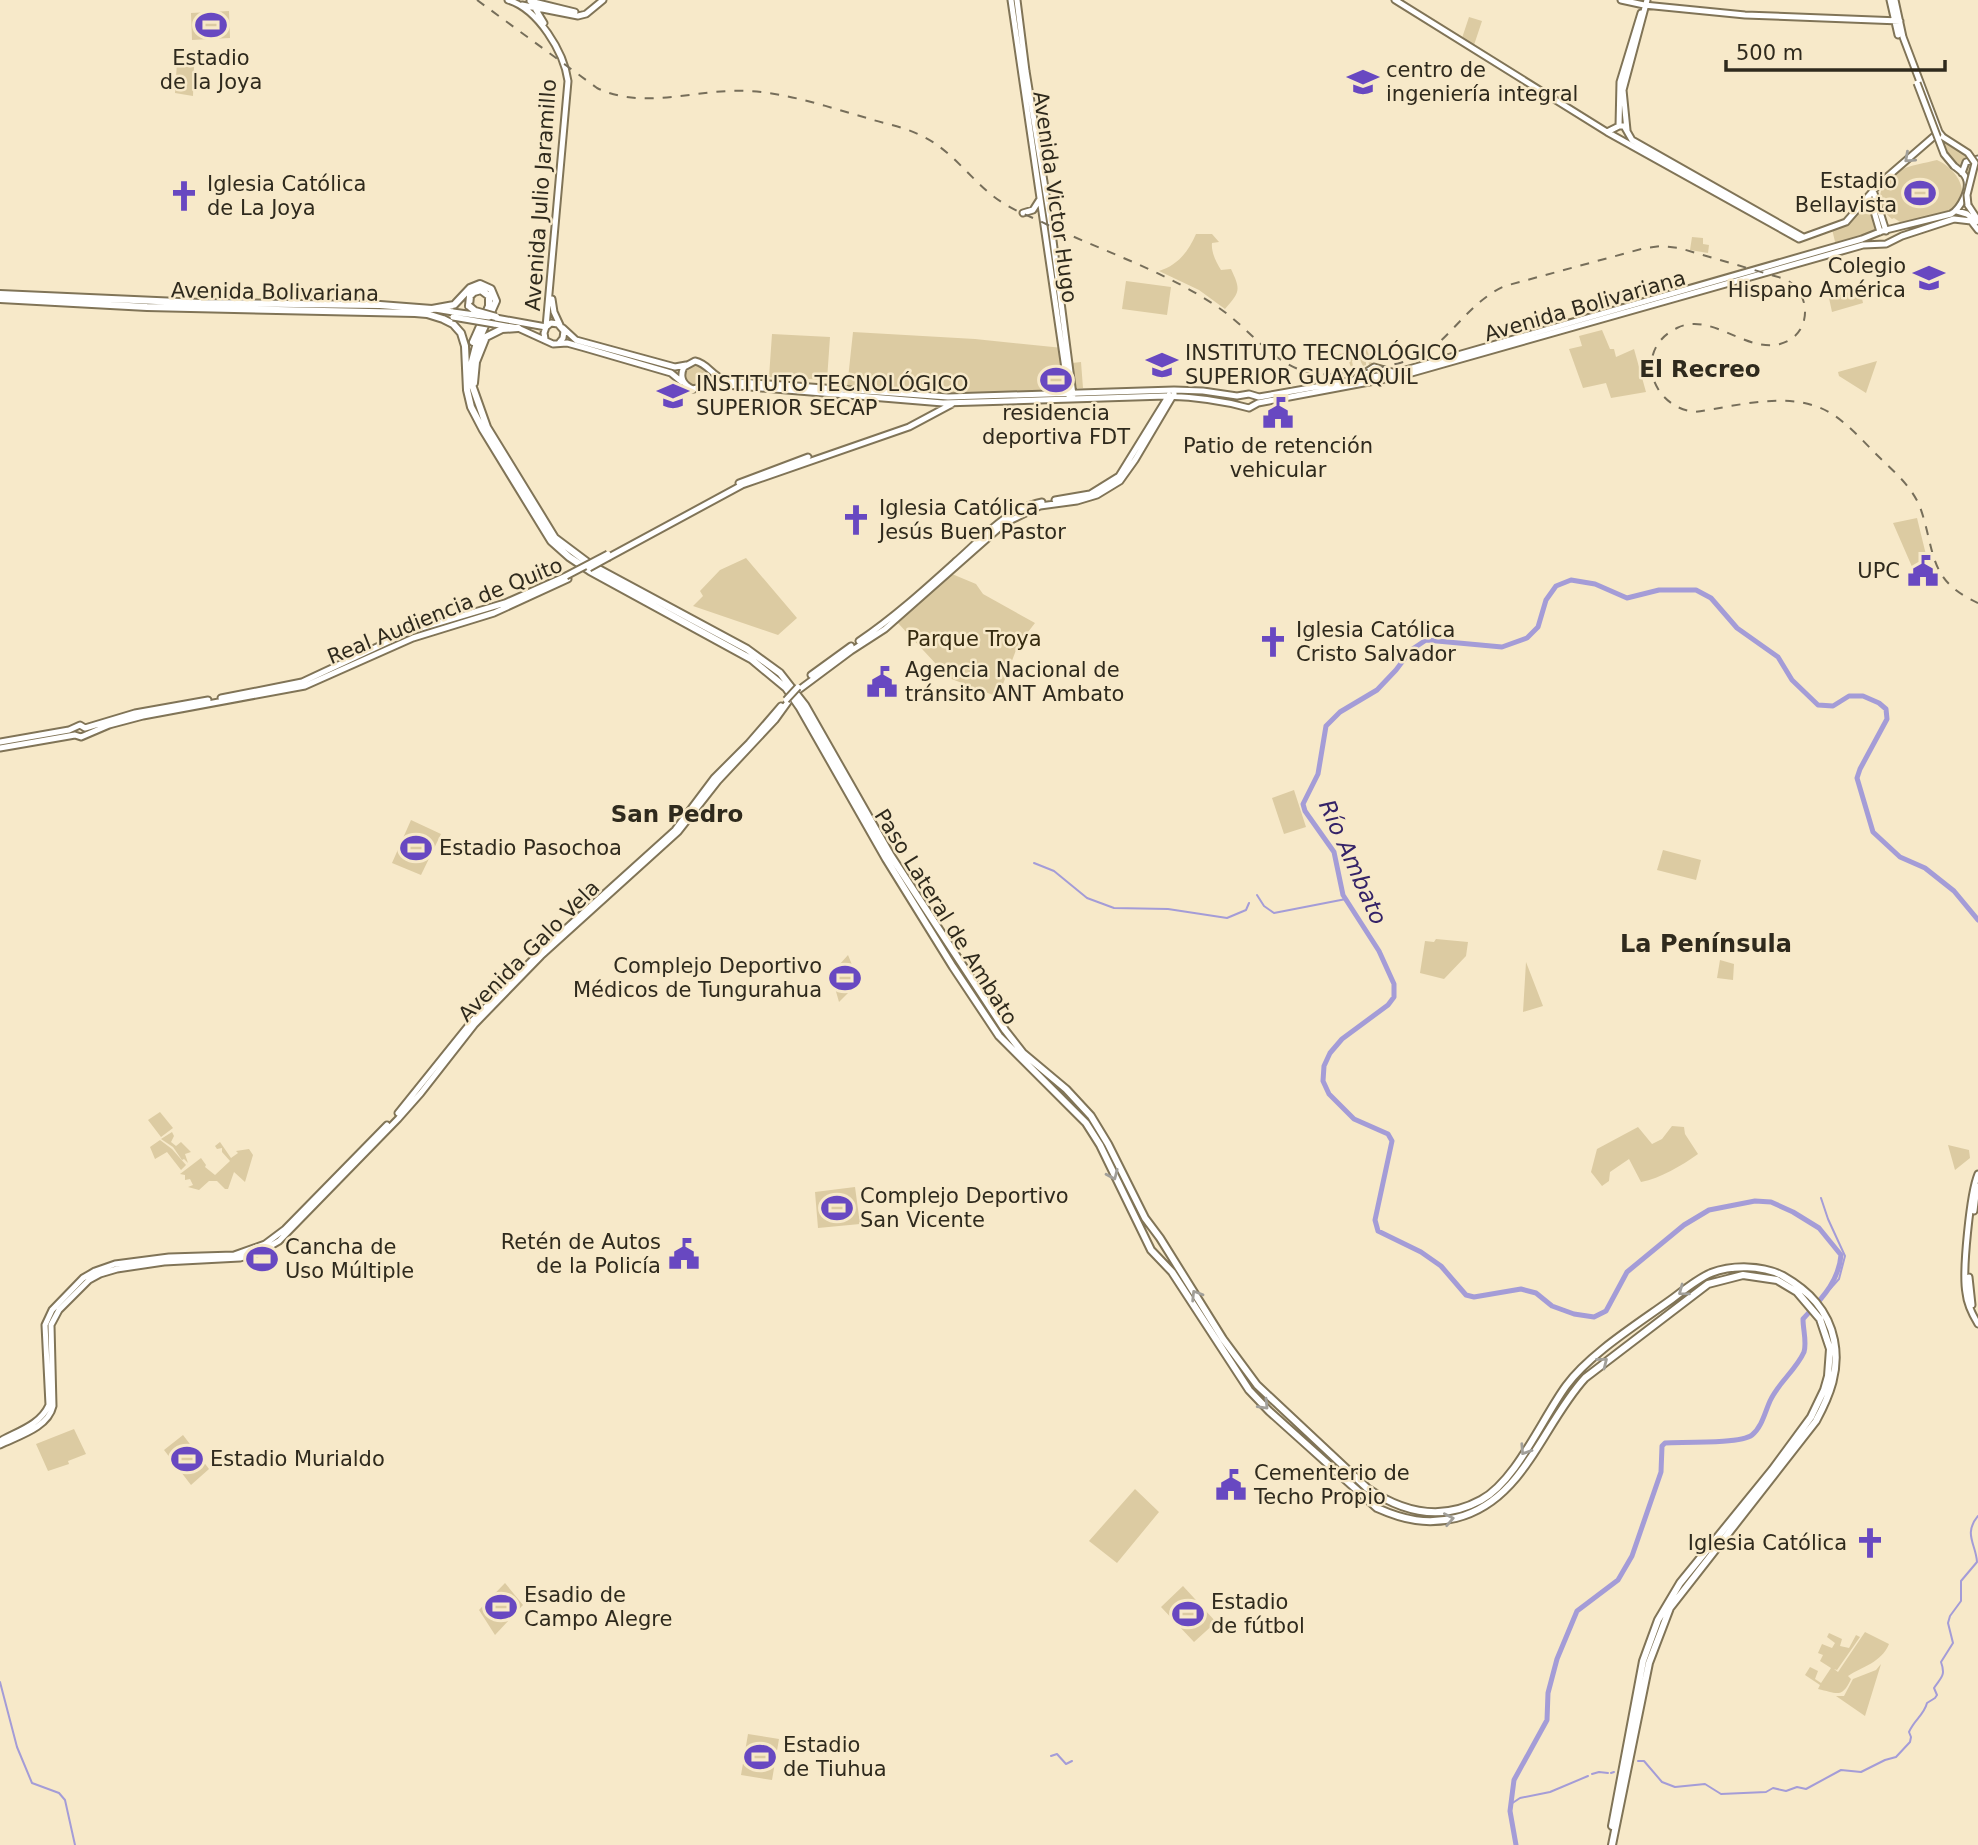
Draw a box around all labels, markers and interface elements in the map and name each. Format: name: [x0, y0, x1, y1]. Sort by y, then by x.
sports icon: Estadio de la Joya: [194, 8, 228, 42]
scale bar: [1726, 28, 1945, 72]
text: 500 m: [1736, 41, 1803, 65]
place label: Estadio de la Joya: [160, 46, 262, 94]
place label: centro de ingeniería integral: [1386, 58, 1578, 106]
school or university icon: centro de ingeniería integral: [1346, 65, 1380, 99]
street label: Avenida Julio Jaramillo: [521, 78, 561, 312]
street label: Avenida Victor Hugo: [1028, 90, 1082, 304]
one-way arrow: [1904, 150, 1917, 162]
place label: Estadio Bellavista: [1795, 169, 1897, 217]
place label: Iglesia Católica de La Joya: [207, 172, 366, 220]
sports icon: Estadio Bellavista: [1903, 176, 1937, 210]
church icon: Iglesia Católica de La Joya: [167, 179, 201, 213]
place label: Colegio Hispano América: [1728, 254, 1906, 302]
school or university icon: Colegio Hispano América: [1912, 261, 1946, 295]
street label: Avenida Bolivariana: [1482, 266, 1688, 346]
street label: Avenida Bolivariana: [171, 278, 379, 306]
place label: INSTITUTO TECNOLÓGICO SUPERIOR GUAYAQUIL: [1185, 340, 1458, 389]
school or university icon: INSTITUTO TECNOLÓGICO SUPERIOR GUAYAQUIL: [1145, 348, 1179, 382]
district label: El Recreo: [1639, 356, 1761, 382]
sports icon: residencia deportiva FDT: [1039, 363, 1073, 397]
place label: INSTITUTO TECNOLÓGICO SUPERIOR SECAP: [696, 371, 969, 420]
school or university icon: INSTITUTO TECNOLÓGICO SUPERIOR SECAP: [656, 379, 690, 413]
public building icon: Patio de retención vehicular: [1261, 396, 1295, 430]
place label: residencia deportiva FDT: [982, 401, 1130, 449]
place label: Patio de retención vehicular: [1183, 434, 1373, 482]
place label: Iglesia Católica Jesús Buen Pastor: [877, 496, 1066, 544]
church icon: Iglesia Católica Jesús Buen Pastor: [839, 503, 873, 537]
street label: Real Audiencia de Quito: [324, 553, 566, 669]
public building icon: UPC: [1906, 554, 1940, 588]
place label: UPC: [1857, 559, 1900, 583]
place label: Iglesia Católica Cristo Salvador: [1296, 618, 1456, 666]
church icon: Iglesia Católica Cristo Salvador: [1256, 625, 1290, 659]
park label: Parque Troya: [906, 627, 1042, 651]
place label: Agencia Nacional de tránsito ANT Ambato: [905, 658, 1124, 706]
public building icon: Agencia Nacional de tránsito ANT Ambato: [865, 665, 899, 699]
water label: Río Ambato: [1314, 796, 1392, 928]
district label: San Pedro: [611, 801, 743, 827]
street label: Paso Lateral de Ambato: [870, 805, 1022, 1029]
sports icon: Estadio Pasochoa: [399, 831, 433, 865]
place label: Estadio Pasochoa: [439, 836, 622, 860]
street label: Avenida Galo Vela: [454, 876, 604, 1026]
district label: La Península: [1620, 930, 1792, 958]
place label: Complejo Deportivo Médicos de Tungurahua: [573, 954, 822, 1002]
sports icon: Complejo Deportivo Médicos de Tungurahua: [828, 961, 862, 995]
one-way arrow: [1105, 1168, 1119, 1180]
place label: Complejo Deportivo San Vicente: [860, 1184, 1069, 1232]
sports icon: Complejo Deportivo San Vicente: [820, 1191, 854, 1225]
place label: Retén de Autos de la Policía: [501, 1230, 661, 1278]
place label: Cancha de Uso Múltiple: [285, 1235, 414, 1283]
public building icon: Retén de Autos de la Policía: [667, 1237, 701, 1271]
sports icon: Cancha de Uso Múltiple: [245, 1242, 279, 1276]
one-way arrow: [1678, 1283, 1691, 1295]
one-way arrow: [1191, 1290, 1204, 1303]
one-way arrow: [1596, 1357, 1608, 1370]
one-way arrow: [1256, 1397, 1269, 1410]
sports icon: Estadio Murialdo: [170, 1442, 204, 1476]
one-way arrow: [1520, 1442, 1533, 1455]
place label: Estadio Murialdo: [210, 1447, 385, 1471]
place label: Cementerio de Techo Propio: [1253, 1461, 1410, 1509]
public building icon: Cementerio de Techo Propio: [1214, 1468, 1248, 1502]
one-way arrow: [1443, 1512, 1455, 1527]
church icon: Iglesia Católica: [1853, 1526, 1887, 1560]
place label: Iglesia Católica: [1688, 1531, 1847, 1555]
place label: Esadio de Campo Alegre: [524, 1583, 672, 1631]
sports icon: Esadio de Campo Alegre: [484, 1590, 518, 1624]
place label: Estadio de fútbol: [1211, 1590, 1305, 1638]
sports icon: Estadio de fútbol: [1171, 1597, 1205, 1631]
place label: Estadio de Tiuhua: [783, 1733, 887, 1781]
sports icon: Estadio de Tiuhua: [743, 1740, 777, 1774]

